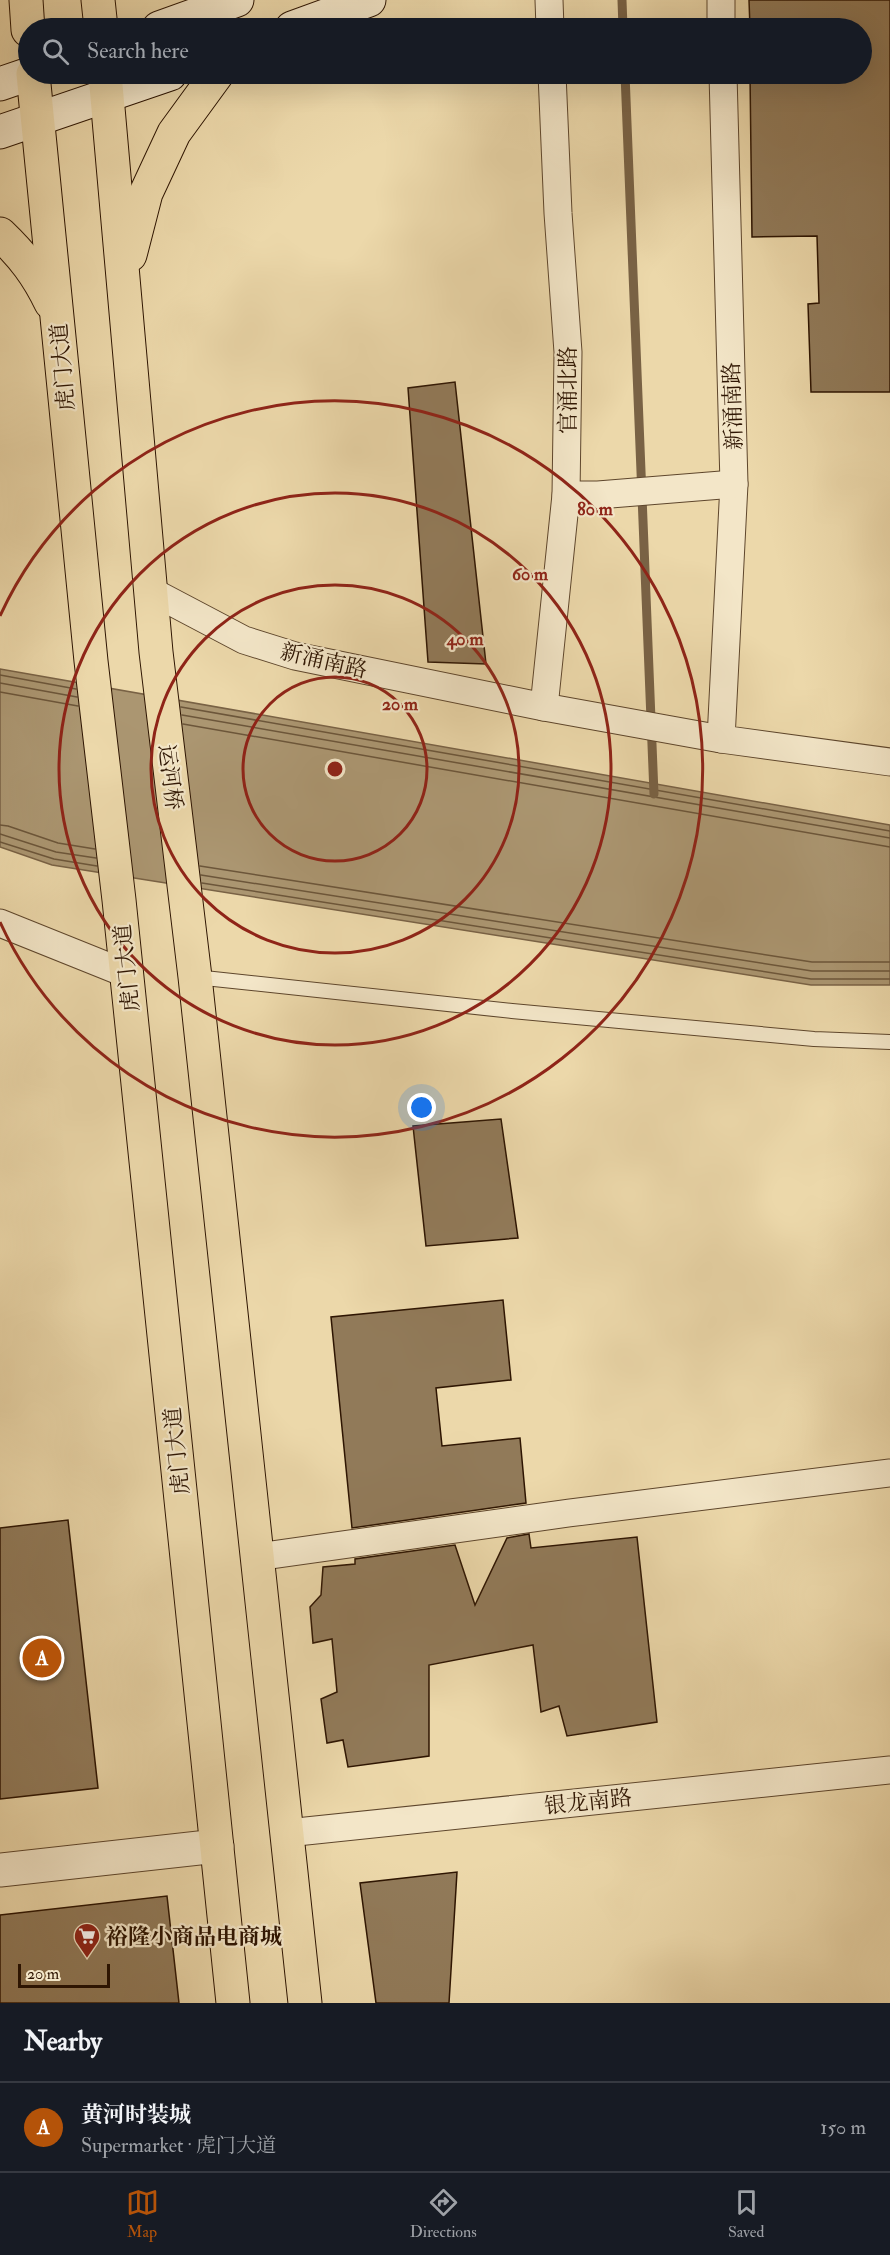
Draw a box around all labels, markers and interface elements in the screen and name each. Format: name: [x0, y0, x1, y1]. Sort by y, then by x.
search box: [18, 18, 872, 84]
icon: search: [39, 35, 72, 68]
text: Search here: [87, 37, 189, 65]
street label: 虎门大道: [45, 322, 81, 412]
street label: 官涌北路: [554, 346, 582, 434]
street label: 新涌南路: [717, 361, 749, 450]
text: 80 m: [577, 498, 614, 521]
text: 60 m: [512, 563, 549, 586]
text: 40 m: [446, 628, 484, 651]
street label: 新涌南路: [278, 637, 370, 685]
text: 20 m: [382, 693, 419, 716]
street label: 运河桥: [152, 743, 188, 812]
centre of rings: [325, 759, 345, 779]
street label: 虎门大道: [108, 923, 146, 1013]
your location: [407, 1093, 436, 1122]
street label: 虎门大道: [158, 1406, 196, 1496]
pin: A: [22, 1636, 62, 1680]
street label: 银龙南路: [543, 1783, 633, 1821]
supermarket icon: 裕隆小商品电商城: [72, 1921, 102, 1959]
place label: 裕隆小商品电商城: [106, 1923, 282, 1951]
scale bar: [18, 1961, 110, 1988]
text: 20 m: [27, 1964, 59, 1984]
text: Nearby: [24, 2026, 102, 2058]
text: 黄河时装城: [81, 2101, 191, 2129]
text: A: [37, 2115, 50, 2140]
text: 150 m: [820, 2115, 866, 2140]
text: Supermarket · 虎门大道: [81, 2133, 276, 2158]
tab: Map: [126, 2186, 159, 2242]
tab: Directions: [410, 2186, 477, 2242]
tab: Saved: [728, 2186, 764, 2242]

